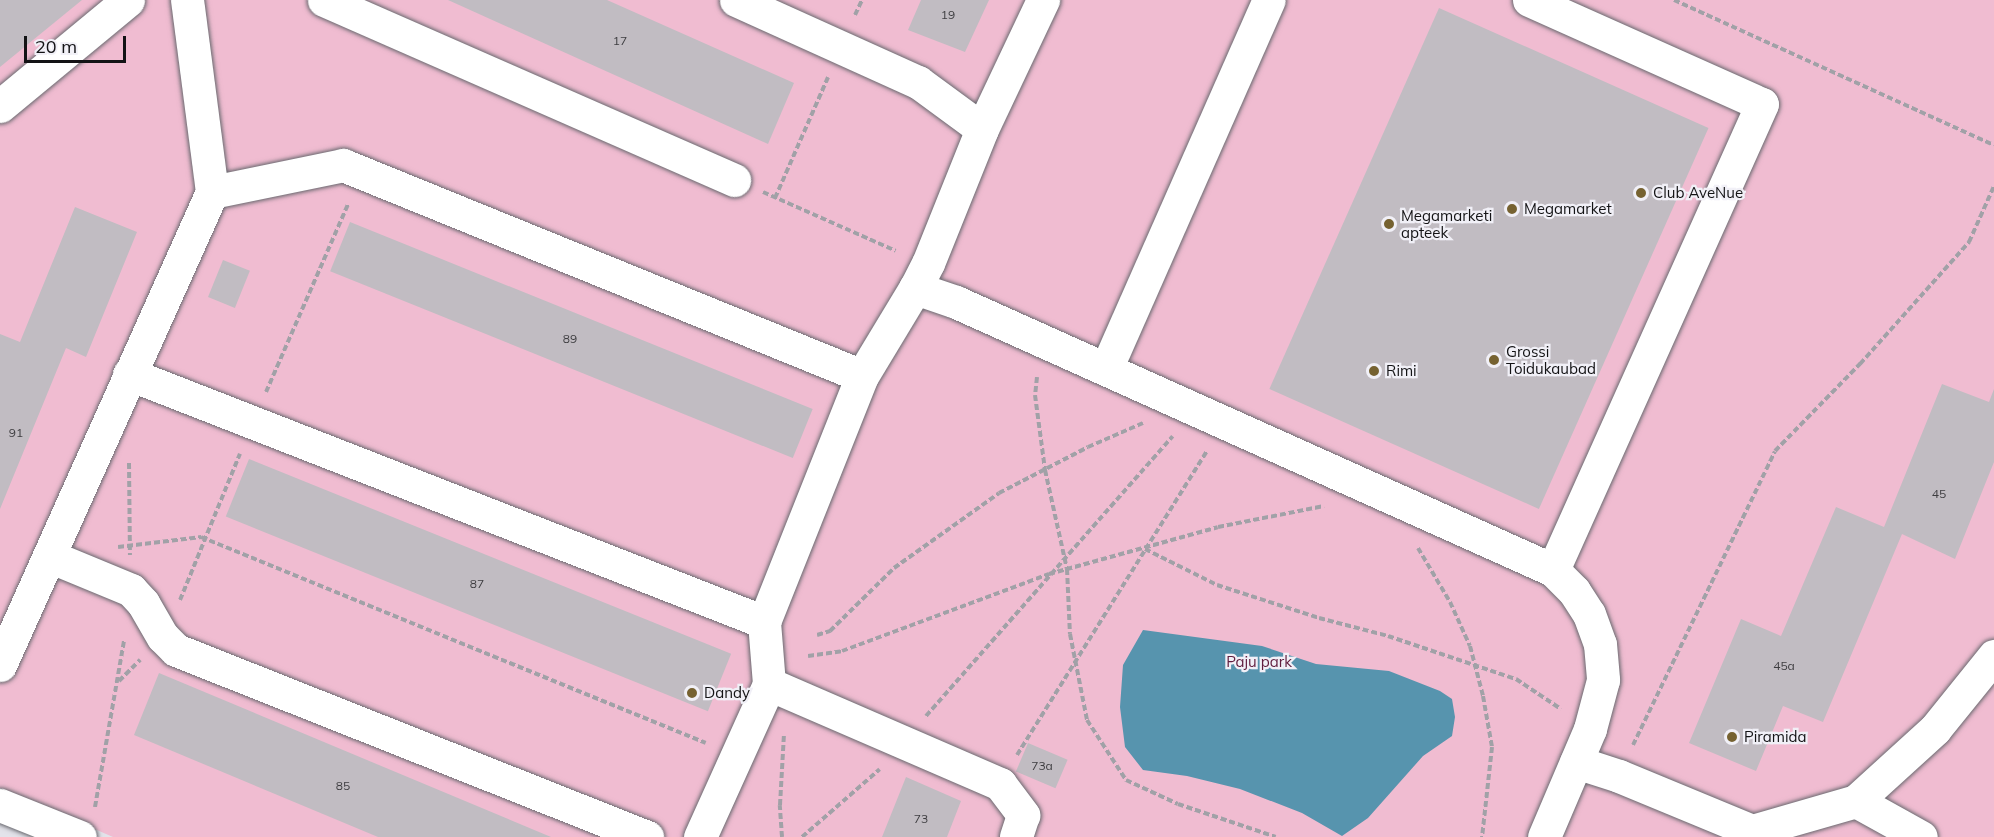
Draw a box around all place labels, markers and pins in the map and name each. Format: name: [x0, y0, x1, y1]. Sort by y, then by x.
place label: Club AveNue: [1653, 184, 1743, 202]
marker: Club AveNue: [1634, 186, 1648, 200]
place label: Megamarket: [1524, 200, 1612, 218]
marker: Megamarket: [1505, 202, 1519, 216]
place label: Megamarketi apteek: [1401, 206, 1492, 241]
marker: Megamarketi apteek: [1382, 217, 1396, 231]
place label: Grossi Toidukaubad: [1506, 342, 1596, 377]
marker: Grossi Toidukaubad: [1487, 353, 1501, 367]
place label: Rimi: [1386, 362, 1417, 380]
marker: Rimi: [1367, 364, 1381, 378]
place label: Dandy: [704, 684, 750, 702]
marker: Dandy: [685, 686, 699, 700]
place label: Piramida: [1744, 728, 1806, 746]
marker: Piramida: [1725, 730, 1739, 744]

